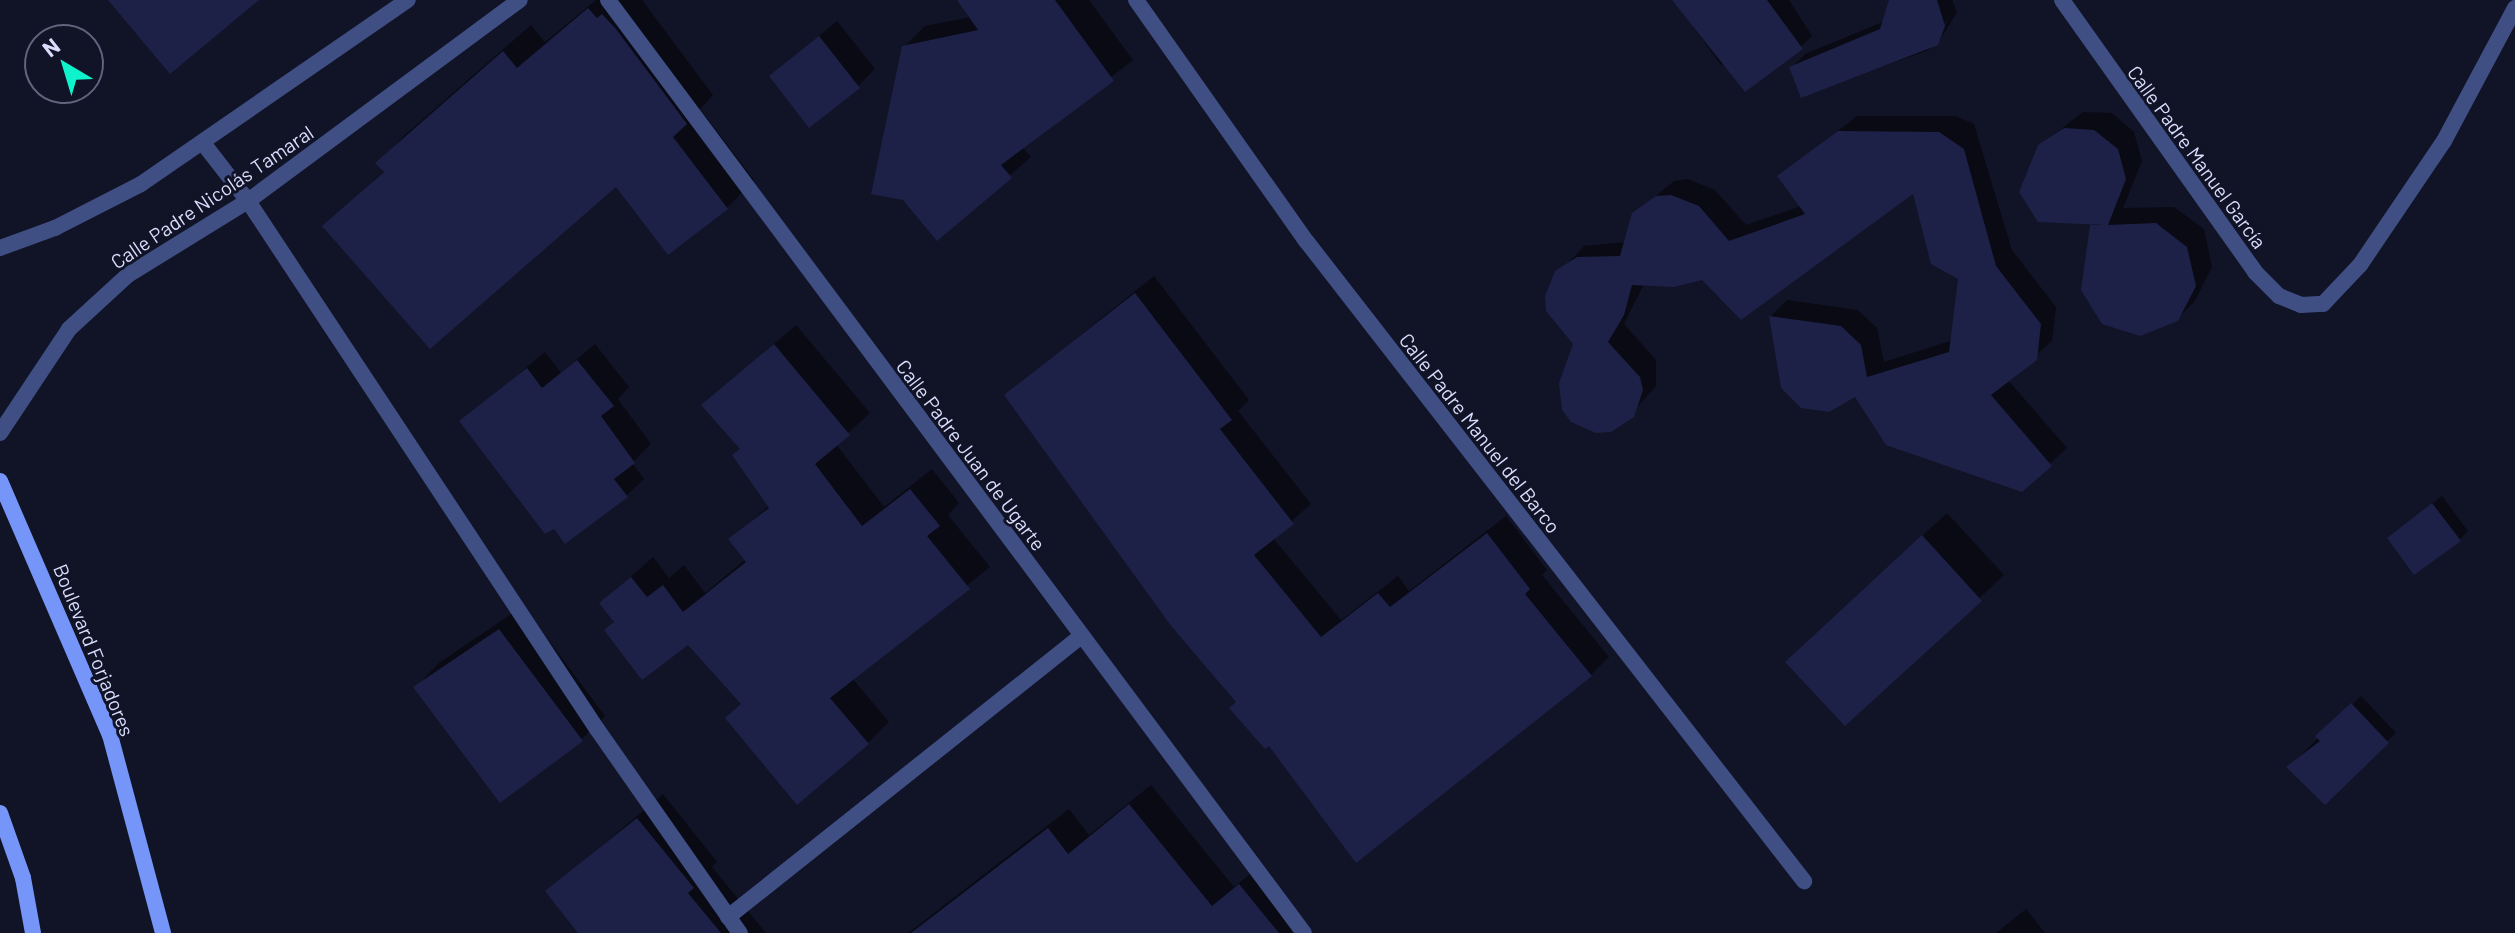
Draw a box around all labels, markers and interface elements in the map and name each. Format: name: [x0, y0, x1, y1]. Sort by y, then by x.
north arrow: [24, 24, 104, 104]
text: N: [37, 32, 64, 61]
street label: Calle Padre Manuel García: [2122, 61, 2272, 253]
street label: Calle Padre Nicolás Tamaral: [106, 120, 318, 274]
street label: Calle Padre Manuel del Barco: [1394, 328, 1566, 538]
street label: Calle Padre Juan de Ugarte: [891, 355, 1051, 555]
street label: Boulevard Forjadores: [48, 560, 140, 740]

